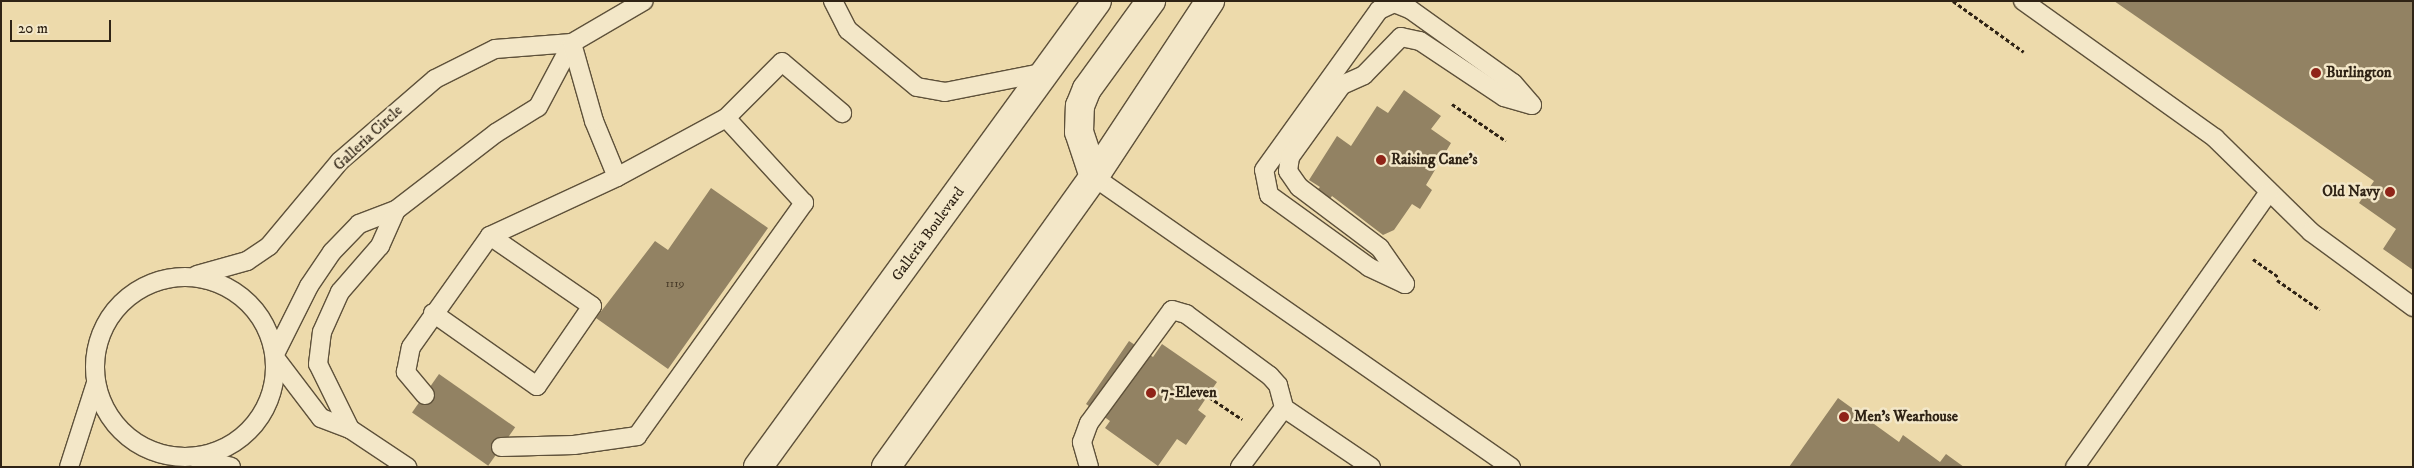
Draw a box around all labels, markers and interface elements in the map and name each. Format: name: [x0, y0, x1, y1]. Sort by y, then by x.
scale bar: [12, 10, 114, 42]
text: 20 m: [18, 19, 48, 38]
place label: Burlington: [2326, 64, 2392, 82]
marker: Burlington: [2310, 67, 2322, 79]
street label: Galleria Circle: [330, 102, 406, 174]
place label: Raising Cane's: [1391, 151, 1477, 169]
marker: Raising Cane's: [1375, 154, 1387, 166]
place label: Old Navy: [2322, 183, 2380, 201]
street label: Galleria Boulevard: [888, 184, 968, 284]
marker: Old Navy: [2384, 186, 2396, 198]
house number: 1119: [665, 277, 685, 291]
place label: 7-Eleven: [1161, 384, 1217, 402]
marker: 7-Eleven: [1145, 387, 1157, 399]
place label: Men's Wearhouse: [1854, 408, 1958, 426]
marker: Men's Wearhouse: [1838, 411, 1850, 423]

